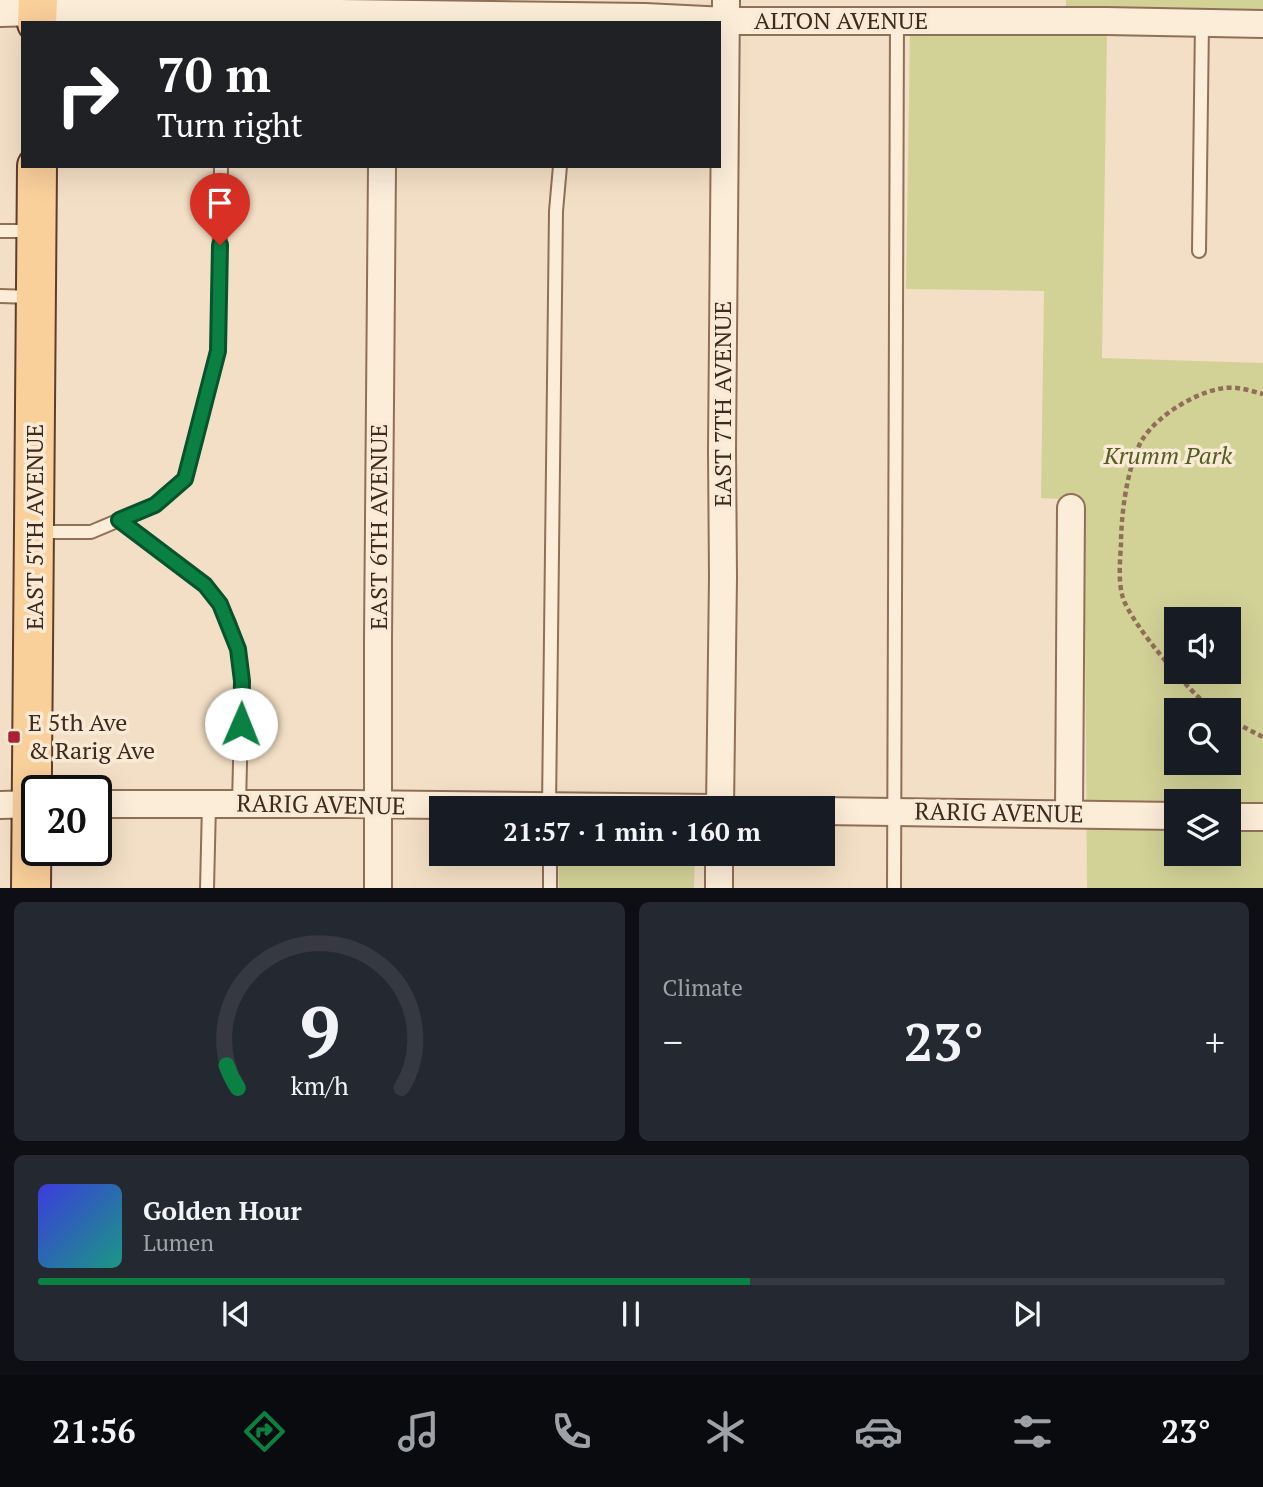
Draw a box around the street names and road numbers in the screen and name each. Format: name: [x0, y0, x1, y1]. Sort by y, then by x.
street label: ALTON AVENUE: [754, 4, 928, 36]
street label: EAST 7TH AVENUE: [706, 301, 738, 507]
street label: EAST 5TH AVENUE: [18, 424, 50, 630]
street label: EAST 6TH AVENUE: [362, 424, 394, 630]
street label: RARIG AVENUE: [236, 787, 406, 821]
street label: RARIG AVENUE: [914, 795, 1084, 829]

